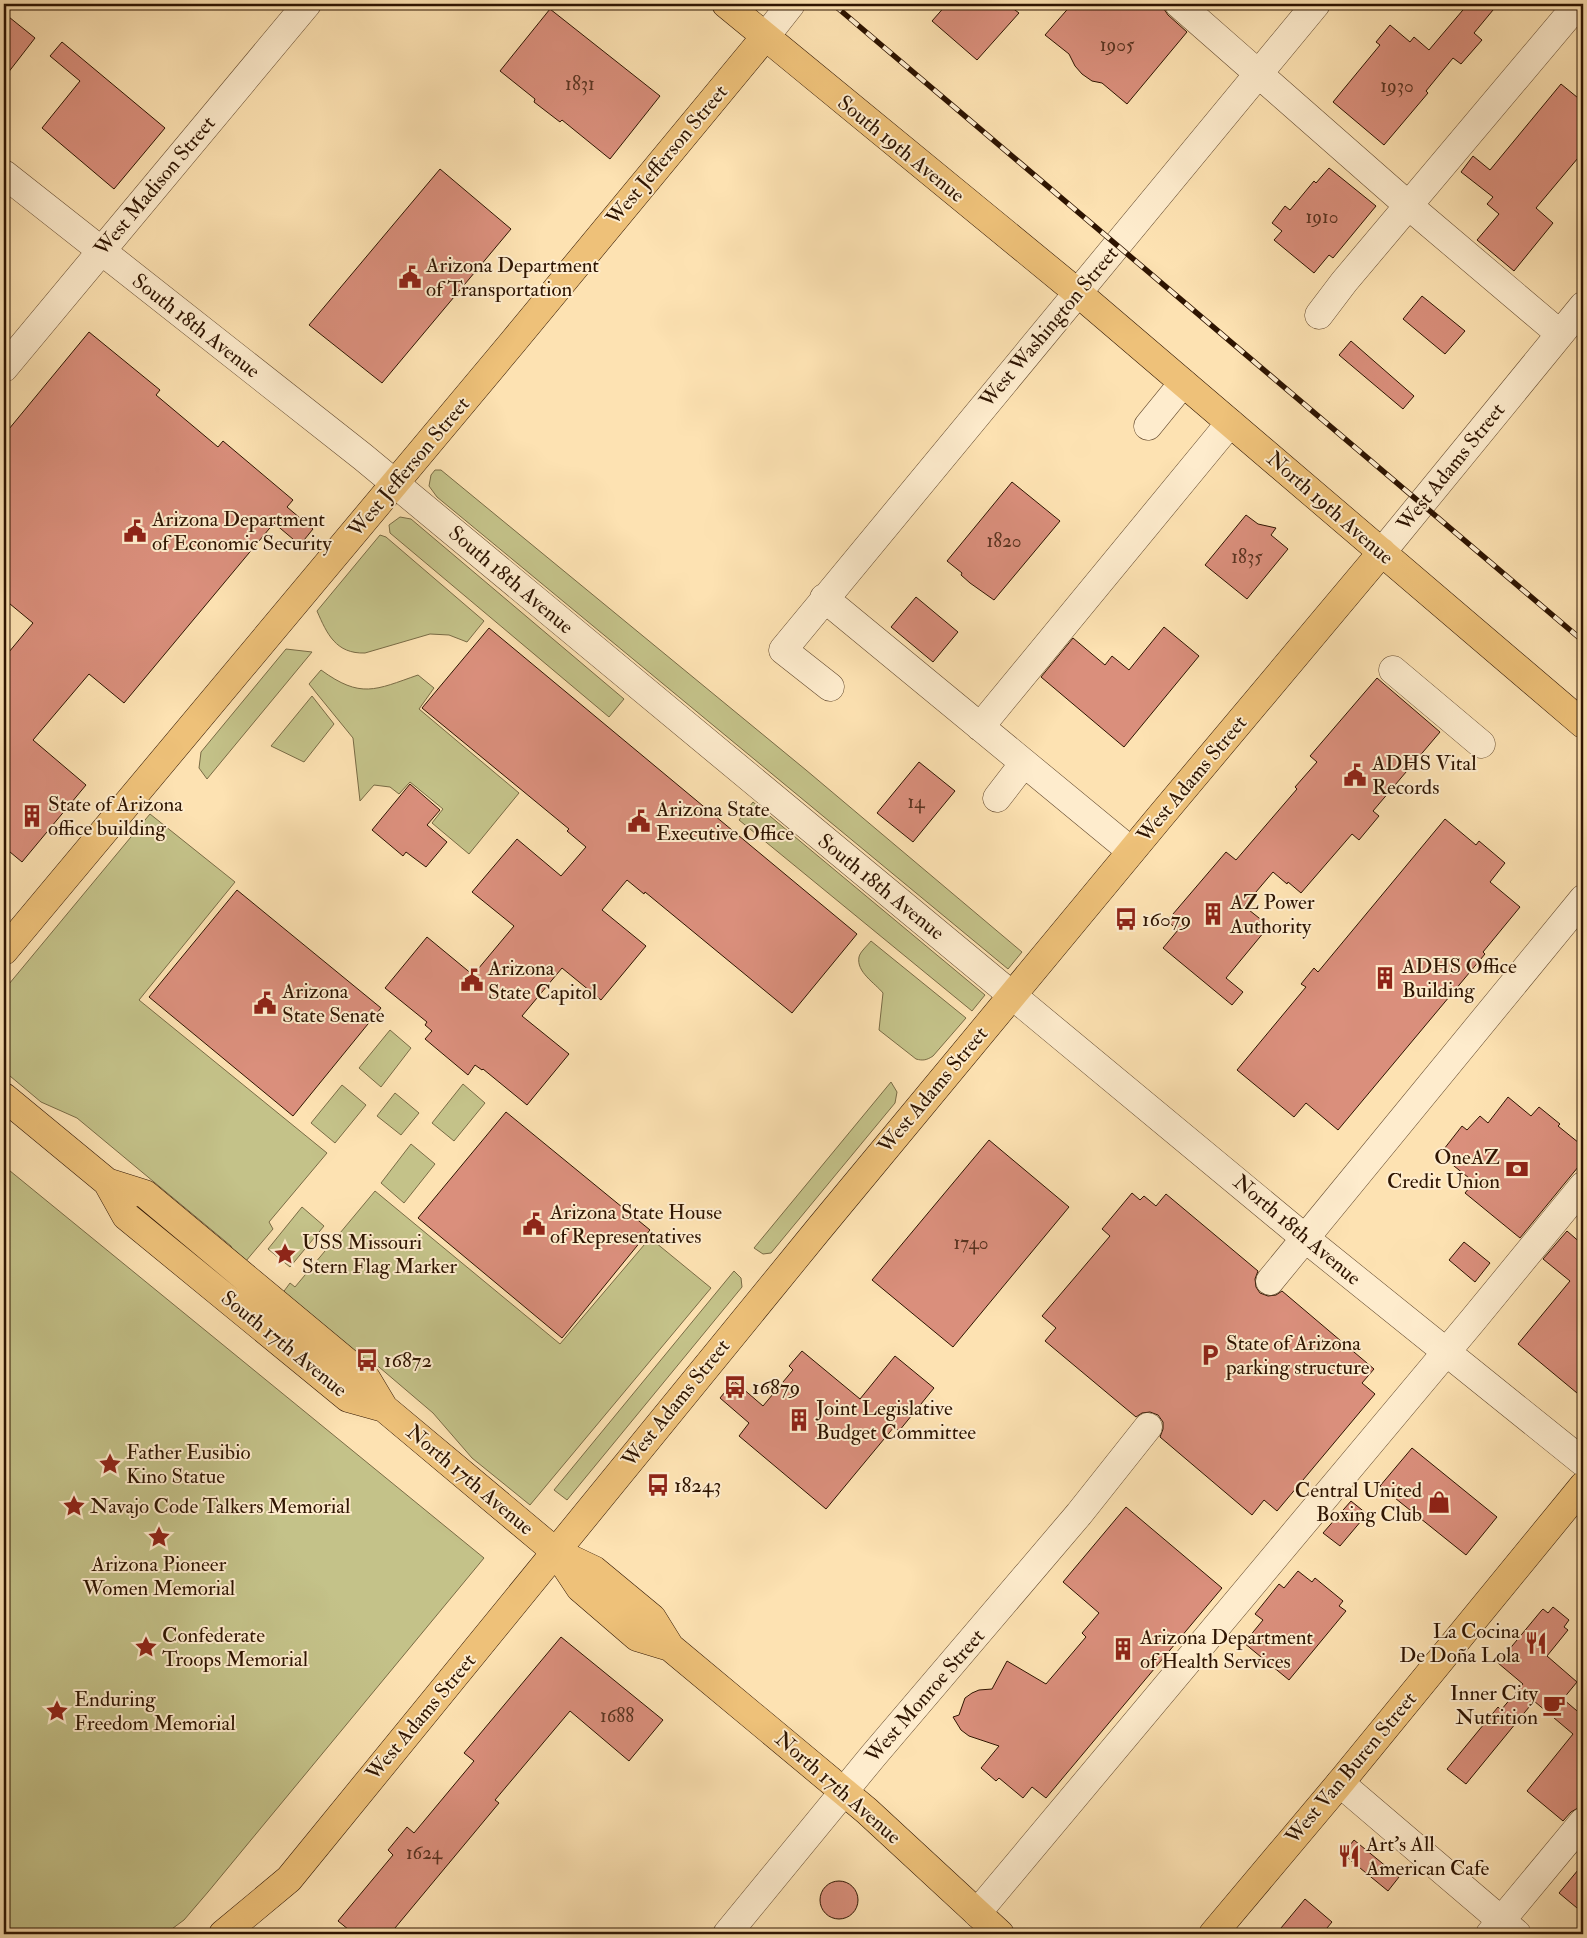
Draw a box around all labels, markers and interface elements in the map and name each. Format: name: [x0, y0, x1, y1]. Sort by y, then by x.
house number: 1905: [1100, 33, 1135, 57]
house number: 1831: [565, 72, 595, 96]
house number: 1930: [1380, 74, 1414, 98]
street label: West Jefferson Street: [600, 79, 734, 232]
street label: South 19th Avenue: [832, 89, 970, 209]
street label: West Madison Street: [88, 110, 222, 262]
house number: 1910: [1306, 205, 1338, 229]
street label: West Washington Street: [973, 241, 1125, 414]
place label: Arizona Department of Transportation: [425, 252, 599, 303]
public building icon: Arizona Department of Transportation: [397, 264, 423, 290]
street label: South 18th Avenue: [127, 268, 266, 385]
street label: West Jefferson Street: [342, 391, 476, 544]
street label: West Adams Street: [1390, 397, 1511, 537]
street label: North 19th Avenue: [1261, 445, 1399, 571]
place label: Arizona Department of Economic Security: [151, 506, 332, 557]
public building icon: Arizona Department of Economic Security: [122, 518, 148, 544]
street label: South 18th Avenue: [443, 520, 579, 640]
house number: 1820: [986, 529, 1022, 553]
house number: 1835: [1231, 545, 1263, 569]
street label: West Adams Street: [1130, 710, 1253, 849]
place label: ADHS Vital Records: [1371, 750, 1477, 801]
public building icon: ADHS Vital Records: [1342, 762, 1368, 788]
house number: 14: [907, 790, 925, 814]
place label: State of Arizona office building: [48, 791, 183, 842]
place label: Arizona State Executive Office: [655, 796, 794, 847]
building icon: State of Arizona office building: [19, 803, 45, 829]
public building icon: Arizona State Executive Office: [626, 808, 652, 834]
street label: South 18th Avenue: [812, 828, 950, 946]
place label: AZ Power Authority: [1229, 889, 1315, 940]
building icon: AZ Power Authority: [1200, 901, 1226, 927]
bus stop icon: 16079: [1113, 906, 1139, 932]
place label: 16079: [1142, 906, 1191, 933]
place label: ADHS Office Building: [1401, 953, 1517, 1004]
place label: Arizona State Capitol: [487, 955, 598, 1006]
building icon: ADHS Office Building: [1372, 965, 1398, 991]
public building icon: Arizona State Capitol: [459, 967, 485, 993]
place label: Arizona State Senate: [281, 978, 385, 1029]
public building icon: Arizona State Senate: [252, 990, 278, 1016]
street label: West Adams Street: [871, 1021, 994, 1160]
place label: OneAZ Credit Union: [1387, 1144, 1500, 1195]
bank icon: OneAZ Credit Union: [1504, 1156, 1530, 1182]
street label: North 18th Avenue: [1227, 1169, 1367, 1292]
place label: Arizona State House of Representatives: [549, 1199, 722, 1250]
public building icon: Arizona State House of Representatives: [521, 1211, 547, 1237]
place label: USS Missouri Stern Flag Marker: [302, 1229, 457, 1280]
house number: 1740: [954, 1231, 988, 1255]
place icon: USS Missouri Stern Flag Marker: [272, 1241, 298, 1267]
street label: South 17th Avenue: [215, 1285, 353, 1403]
place label: State of Arizona parking structure: [1225, 1330, 1370, 1381]
street label: West Adams Street: [615, 1333, 736, 1473]
parking icon: State of Arizona parking structure: [1197, 1342, 1223, 1368]
bus stop icon: 16872: [354, 1347, 380, 1373]
place label: 16872: [384, 1347, 432, 1374]
bus stop icon: 16879: [722, 1374, 748, 1400]
place label: 16879: [752, 1374, 800, 1401]
place label: Joint Legislative Budget Committee: [815, 1395, 976, 1446]
building icon: Joint Legislative Budget Committee: [786, 1407, 812, 1433]
street label: North 17th Avenue: [401, 1419, 540, 1541]
place label: Father Eusibio Kino Statue: [126, 1439, 251, 1490]
place icon: Father Eusibio Kino Statue: [97, 1451, 123, 1477]
bus stop icon: 18243: [645, 1472, 671, 1498]
place label: 18243: [674, 1472, 721, 1499]
place label: Central United Boxing Club: [1295, 1477, 1423, 1528]
shop icon: Central United Boxing Club: [1426, 1489, 1452, 1515]
place icon: Navajo Code Talkers Memorial: [61, 1493, 87, 1519]
place label: Navajo Code Talkers Memorial: [90, 1493, 351, 1520]
place icon: Arizona Pioneer Women Memorial: [146, 1524, 172, 1550]
place label: Arizona Pioneer Women Memorial: [82, 1551, 236, 1602]
place label: La Cocina De Doña Lola: [1399, 1618, 1520, 1669]
place label: Confederate Troops Memorial: [162, 1622, 309, 1673]
street label: West Monroe Street: [859, 1623, 991, 1769]
place label: Arizona Department of Health Services: [1139, 1624, 1313, 1675]
restaurant icon: La Cocina De Doña Lola: [1523, 1630, 1549, 1656]
place icon: Confederate Troops Memorial: [133, 1634, 159, 1660]
building icon: Arizona Department of Health Services: [1110, 1636, 1136, 1662]
street label: West Adams Street: [359, 1648, 482, 1787]
place label: Inner City Nutrition: [1450, 1680, 1539, 1731]
place label: Enduring Freedom Memorial: [74, 1686, 236, 1737]
street label: West Van Buren Street: [1279, 1686, 1423, 1850]
cafe icon: Inner City Nutrition: [1541, 1692, 1567, 1718]
place icon: Enduring Freedom Memorial: [44, 1698, 70, 1724]
house number: 1688: [600, 1704, 634, 1728]
street label: North 17th Avenue: [769, 1726, 907, 1850]
place label: Art's All American Cafe: [1365, 1831, 1490, 1882]
house number: 1624: [406, 1841, 443, 1865]
restaurant icon: Art's All American Cafe: [1336, 1843, 1362, 1869]

